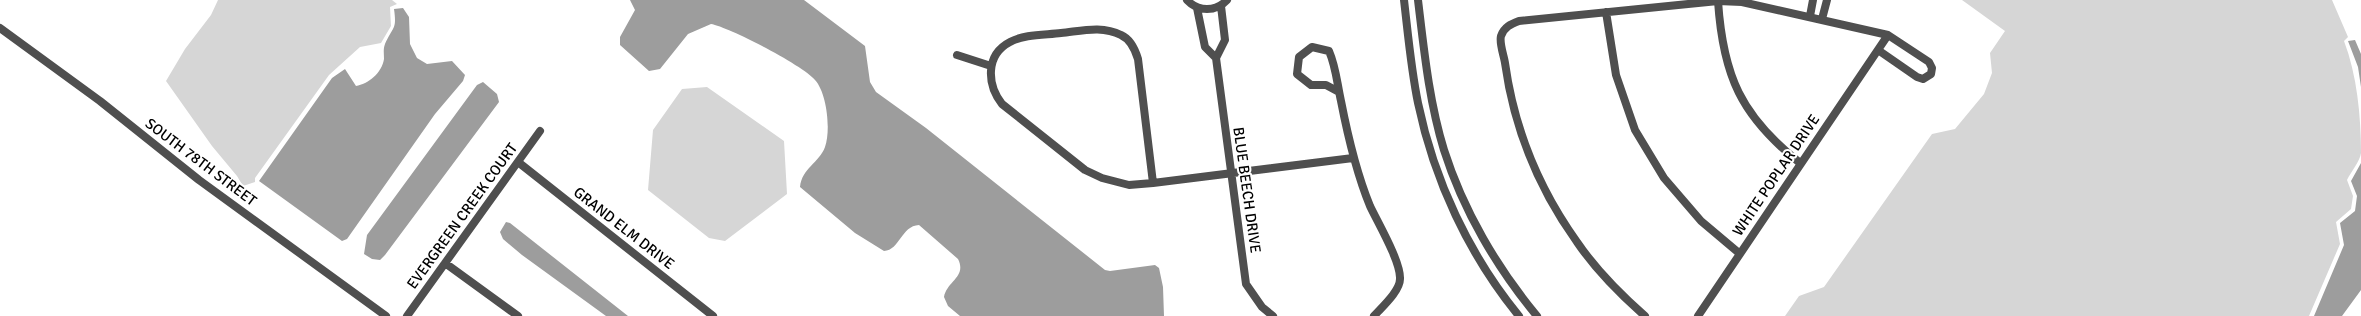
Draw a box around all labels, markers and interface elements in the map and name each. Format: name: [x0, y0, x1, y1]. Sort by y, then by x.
street label: WHITE POPLAR DRIVE: [1729, 111, 1823, 239]
street label: SOUTH 78TH STREET: [142, 114, 261, 210]
street label: BLUE BEECH DRIVE: [1229, 126, 1265, 254]
street label: EVERGREEN CREEK COURT: [403, 139, 521, 292]
street label: GRAND ELM DRIVE: [570, 183, 678, 273]

